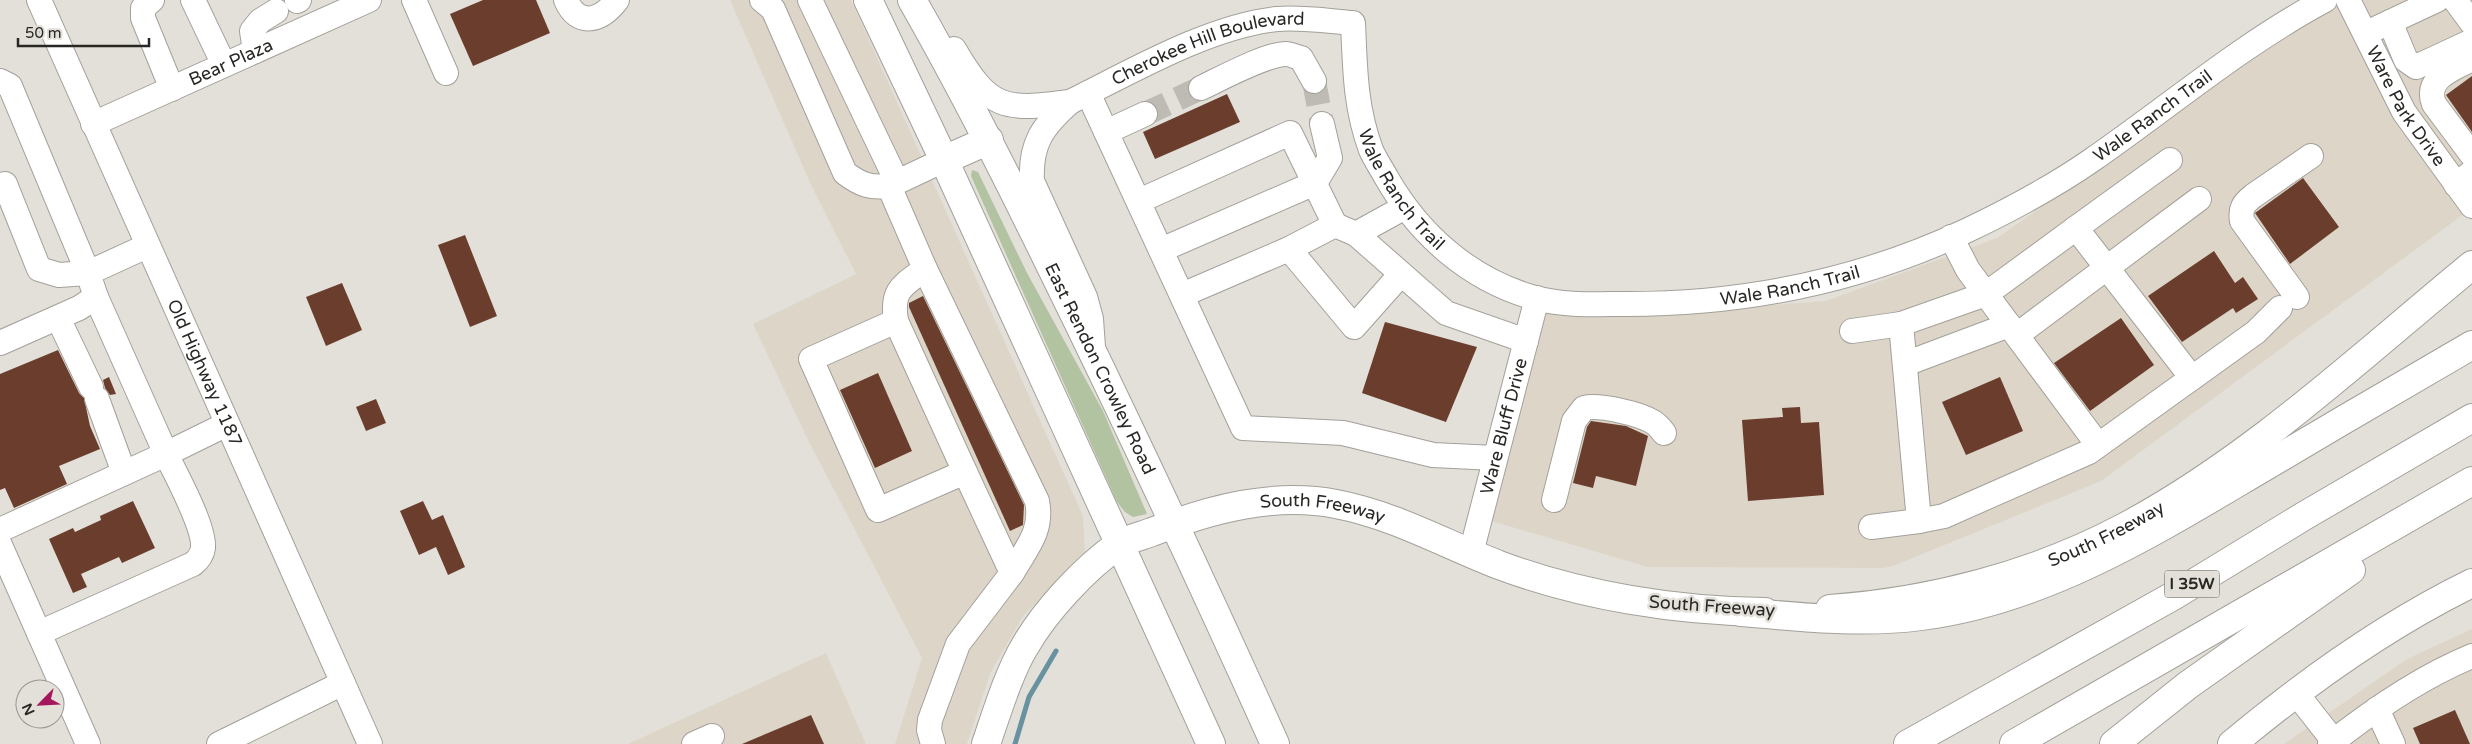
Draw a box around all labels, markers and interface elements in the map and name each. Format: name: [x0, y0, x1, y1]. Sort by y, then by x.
street label: Cherokee Hill Boulevard: [1108, 7, 1305, 90]
scale bar: [18, 15, 149, 47]
text: 50 m: [25, 24, 62, 42]
street label: Bear Plaza: [185, 34, 276, 91]
street label: Ware Park Drive: [2362, 42, 2450, 170]
street label: Wale Ranch Trail: [2089, 65, 2216, 167]
street label: Wale Ranch Trail: [1354, 126, 1449, 255]
street label: East Rendon Crowley Road: [1040, 259, 1160, 478]
street label: Wale Ranch Trail: [1719, 261, 1862, 310]
street label: Old Highway 1187: [163, 296, 247, 450]
street label: Ware Bluff Drive: [1476, 356, 1532, 497]
street label: South Freeway: [1259, 489, 1388, 528]
street label: South Freeway: [2045, 496, 2168, 572]
road number: I 35W: [2164, 570, 2220, 598]
street label: South Freeway: [1648, 591, 1776, 621]
north arrow: [15, 679, 65, 729]
text: N: [19, 700, 39, 718]

